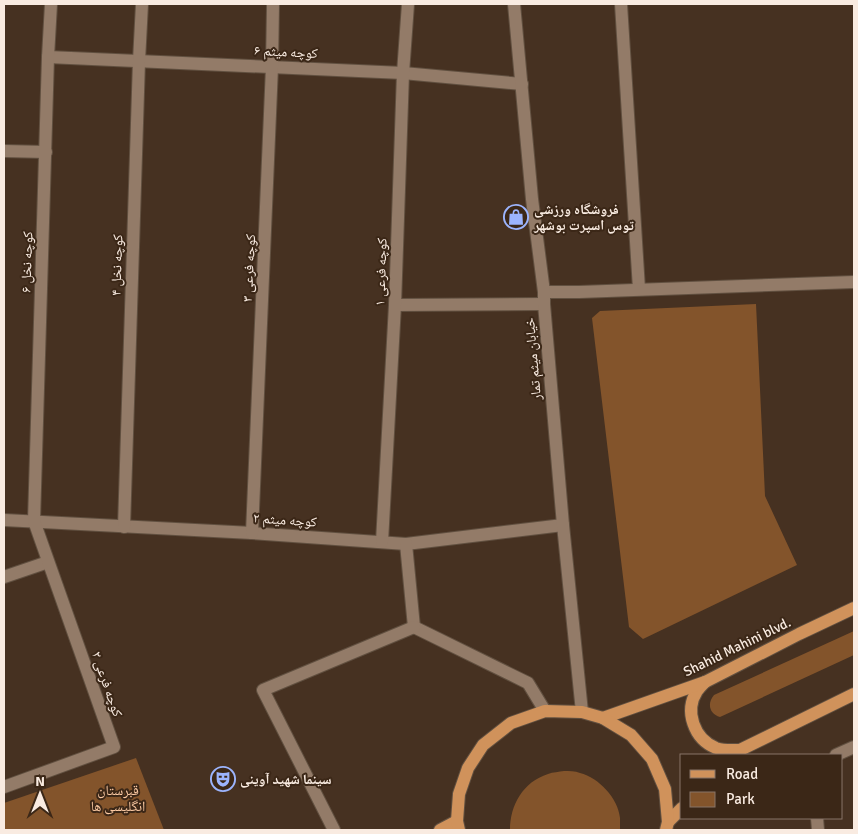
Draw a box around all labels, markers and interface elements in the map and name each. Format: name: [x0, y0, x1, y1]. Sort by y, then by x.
street label: کوچه میثم ۶: [254, 42, 319, 63]
place label: فروشگاه ورزشی توس اسپرت بوشهر: [533, 201, 634, 234]
shop icon: فروشگاه ورزشی توس اسپرت بوشهر: [503, 204, 529, 230]
street label: کوچه نخل ۶: [17, 231, 37, 293]
street label: کوچه فرعی ۳: [239, 233, 259, 303]
street label: کوچه نخل ۴: [107, 234, 127, 296]
street label: کوچه فرعی ۱: [371, 237, 391, 306]
street label: خیابان میثم تمار: [521, 317, 546, 402]
street label: کوچه میثم ۲: [252, 509, 318, 532]
street label: Shahid Mahini blvd.: [680, 614, 794, 680]
street label: کوچه فرعی ۲: [88, 649, 126, 719]
legend: [680, 754, 843, 819]
text: Road: [726, 765, 758, 783]
theatre icon: سینما شهید آوینی: [210, 766, 236, 792]
north arrow: [15, 769, 65, 819]
place label: سینما شهید آوینی: [240, 771, 332, 788]
text: N: [35, 773, 45, 790]
park label: قبرستان انگلیسی ها: [91, 782, 145, 815]
text: Park: [726, 790, 755, 808]

